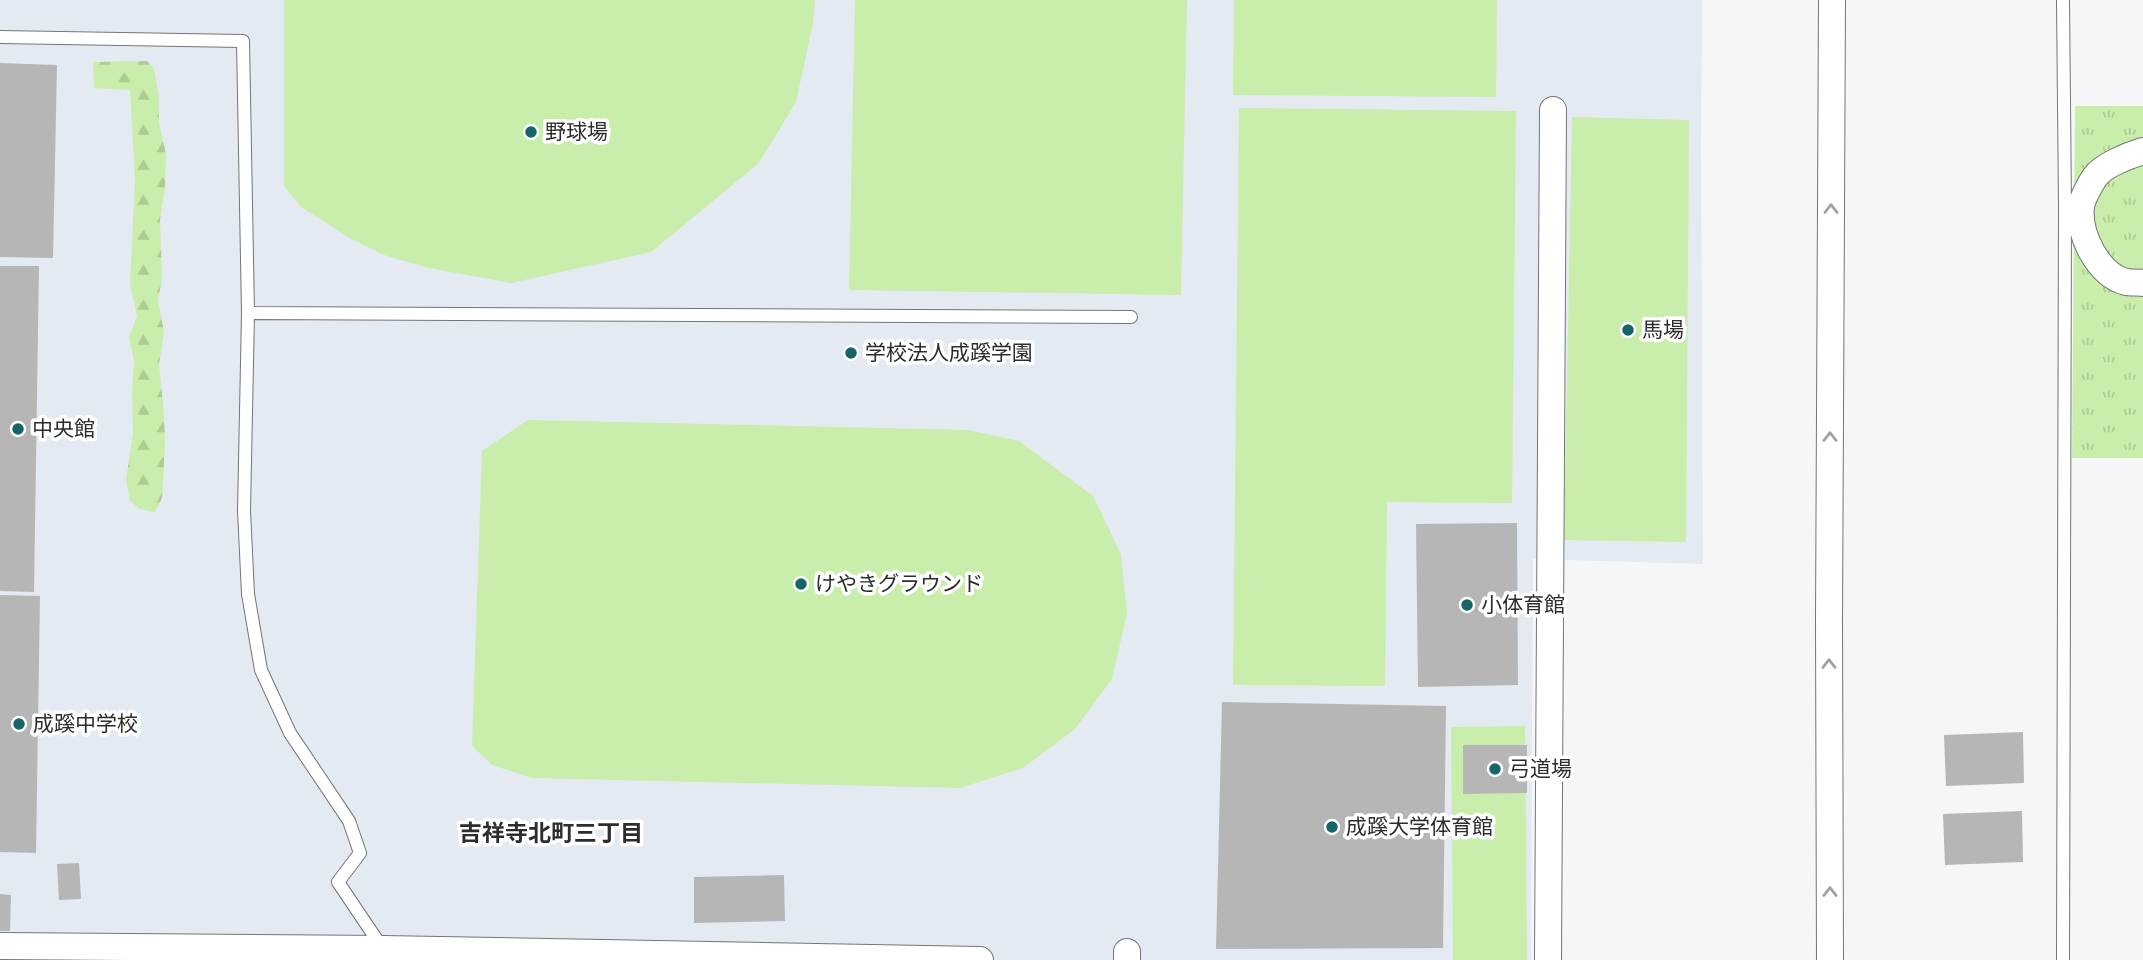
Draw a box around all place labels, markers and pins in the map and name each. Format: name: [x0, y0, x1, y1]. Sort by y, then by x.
place label: 野球場: [545, 117, 608, 146]
marker: 野球場: [523, 124, 539, 140]
place label: 馬場: [1642, 315, 1684, 344]
marker: 馬場: [1620, 322, 1636, 338]
place label: 学校法人成蹊学園: [865, 338, 1033, 367]
marker: 学校法人成蹊学園: [843, 345, 859, 361]
place label: 中央館: [32, 414, 95, 443]
marker: 中央館: [10, 421, 26, 437]
place label: けやきグラウンド: [815, 569, 983, 598]
marker: けやきグラウンド: [793, 576, 809, 592]
place label: 小体育館: [1481, 590, 1565, 619]
marker: 小体育館: [1459, 597, 1475, 613]
place label: 成蹊中学校: [33, 709, 138, 738]
marker: 成蹊中学校: [11, 716, 27, 732]
place label: 弓道場: [1509, 754, 1572, 783]
marker: 弓道場: [1487, 761, 1503, 777]
place label: 成蹊大学体育館: [1346, 812, 1493, 841]
marker: 成蹊大学体育館: [1324, 819, 1340, 835]

